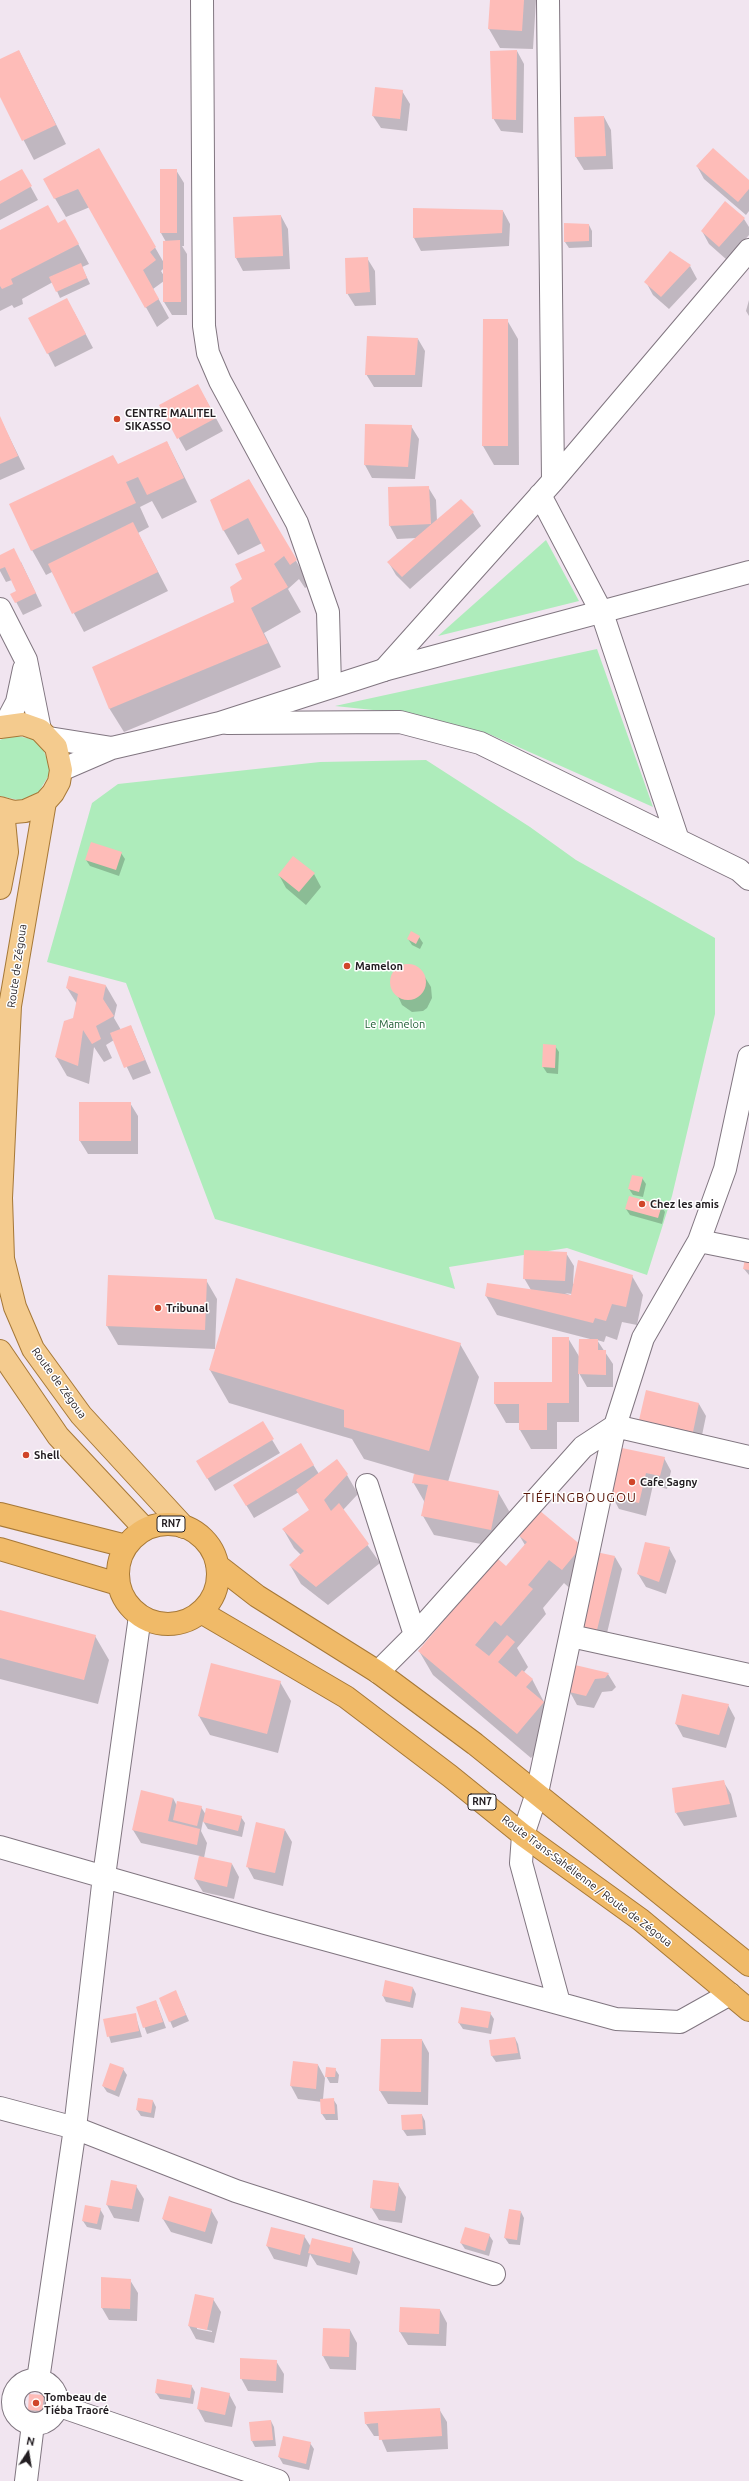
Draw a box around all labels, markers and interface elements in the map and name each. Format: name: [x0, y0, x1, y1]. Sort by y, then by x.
place label: CENTRE MALITEL SIKASSO: [125, 406, 216, 432]
marker: CENTRE MALITEL SIKASSO: [112, 414, 122, 424]
street label: Route de Zégoua: [5, 923, 29, 1009]
place label: Mamelon: [355, 959, 403, 973]
marker: Mamelon: [342, 961, 352, 971]
park label: Le Mamelon: [365, 1017, 425, 1031]
place label: Chez les amis: [650, 1197, 719, 1211]
marker: Chez les amis: [637, 1199, 647, 1209]
place label: Tribunal: [166, 1301, 208, 1315]
marker: Tribunal: [153, 1303, 163, 1313]
street label: Route de Zégoua: [29, 1345, 89, 1421]
place label: Shell: [34, 1448, 60, 1462]
marker: Shell: [21, 1450, 31, 1460]
place label: Cafe Sagny: [640, 1475, 697, 1489]
marker: Cafe Sagny: [627, 1477, 637, 1487]
district label: TIÉFINGBOUGOU: [523, 1490, 637, 1506]
road number: RN7: [157, 1516, 185, 1532]
road number: RN7: [468, 1794, 496, 1810]
street label: Route Trans-Sahélienne / Route de Zégoua: [499, 1813, 675, 1949]
place label: Tombeau de Tiéba Traoré: [44, 2390, 109, 2416]
marker: Tombeau de Tiéba Traoré: [31, 2398, 41, 2408]
north arrow: [8, 2433, 48, 2473]
text: N: [25, 2435, 36, 2448]

